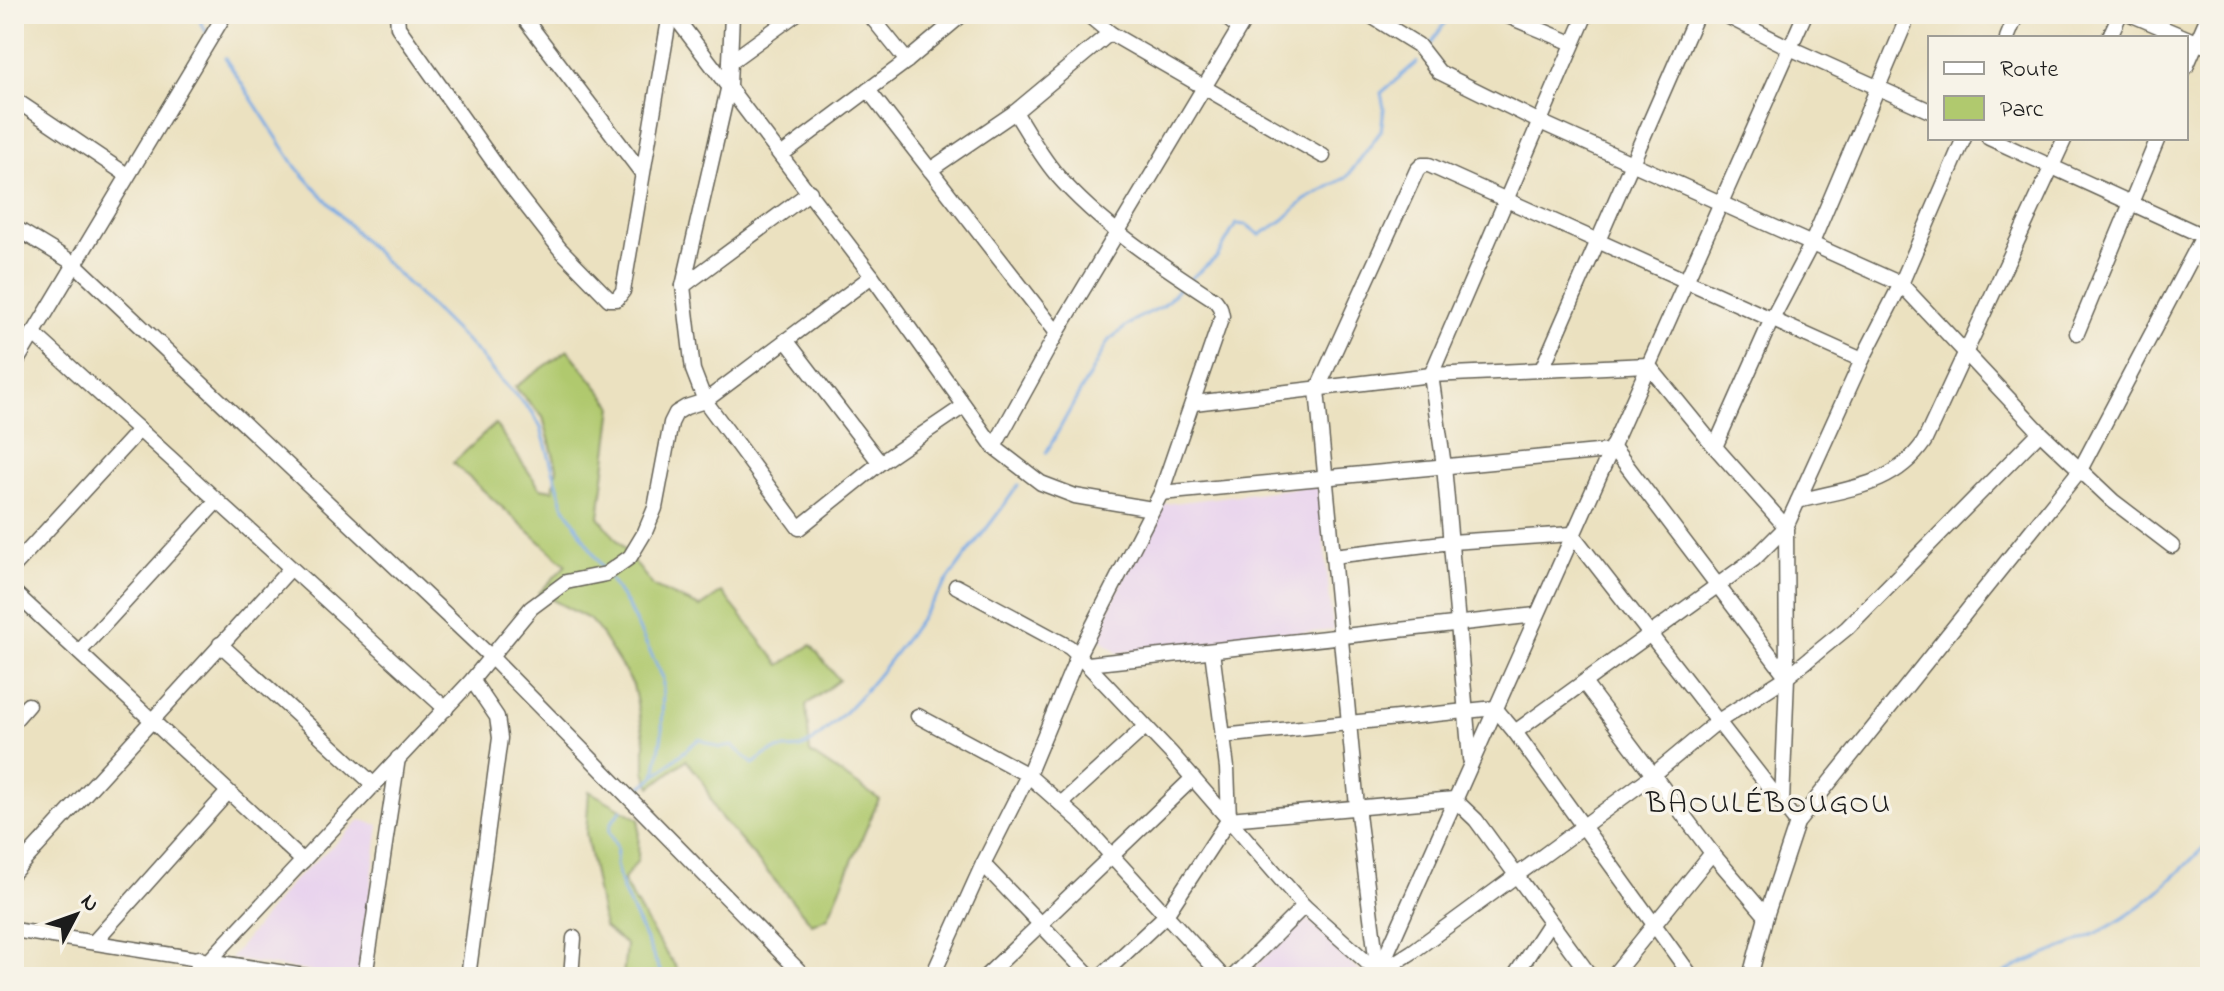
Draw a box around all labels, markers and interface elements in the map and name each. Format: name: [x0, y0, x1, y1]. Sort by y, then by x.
legend: [1928, 36, 2188, 140]
text: Route: [2000, 53, 2058, 88]
text: Parc: [2000, 93, 2044, 128]
district label: BAOULÉBOUGOU: [1645, 783, 1892, 827]
north arrow: [36, 875, 116, 955]
text: N: [72, 888, 106, 920]

